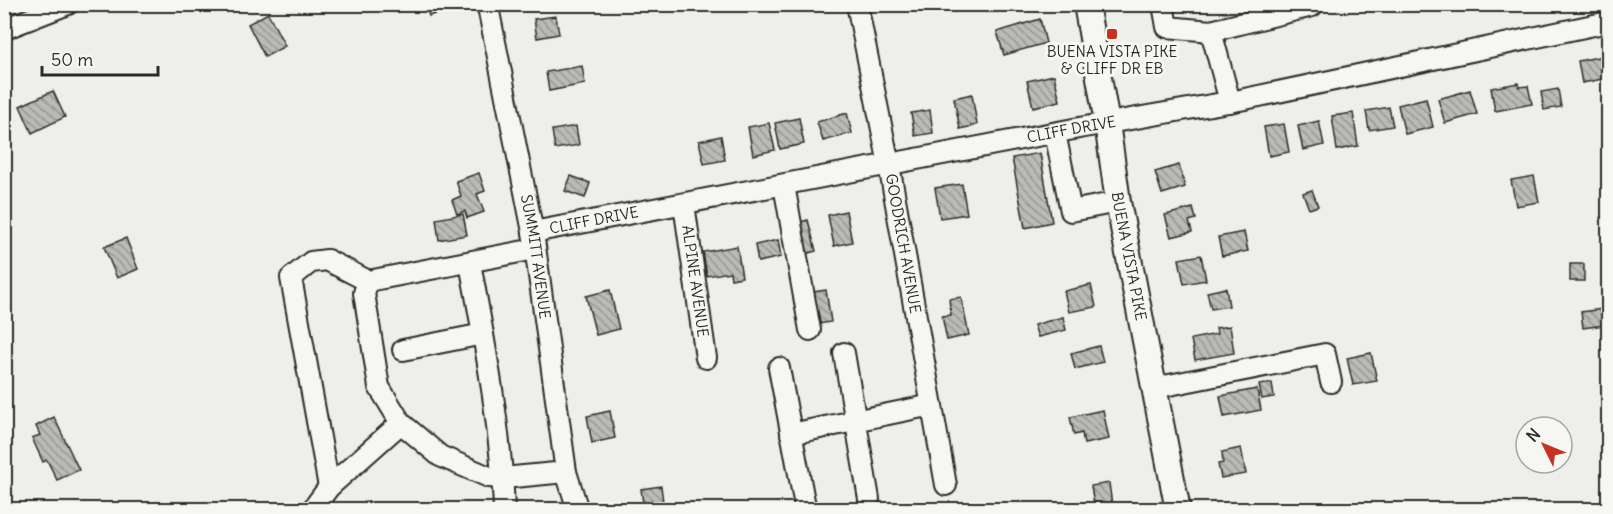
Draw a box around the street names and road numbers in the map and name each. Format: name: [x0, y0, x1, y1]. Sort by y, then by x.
street label: CLIFF DRIVE: [1025, 112, 1117, 147]
street label: GOODRICH AVENUE: [882, 172, 925, 315]
street label: BUENA VISTA PIKE: [1108, 191, 1151, 322]
street label: SUMMITT AVENUE: [517, 193, 555, 320]
street label: CLIFF DRIVE: [548, 202, 640, 238]
street label: ALPINE AVENUE: [678, 224, 713, 339]

